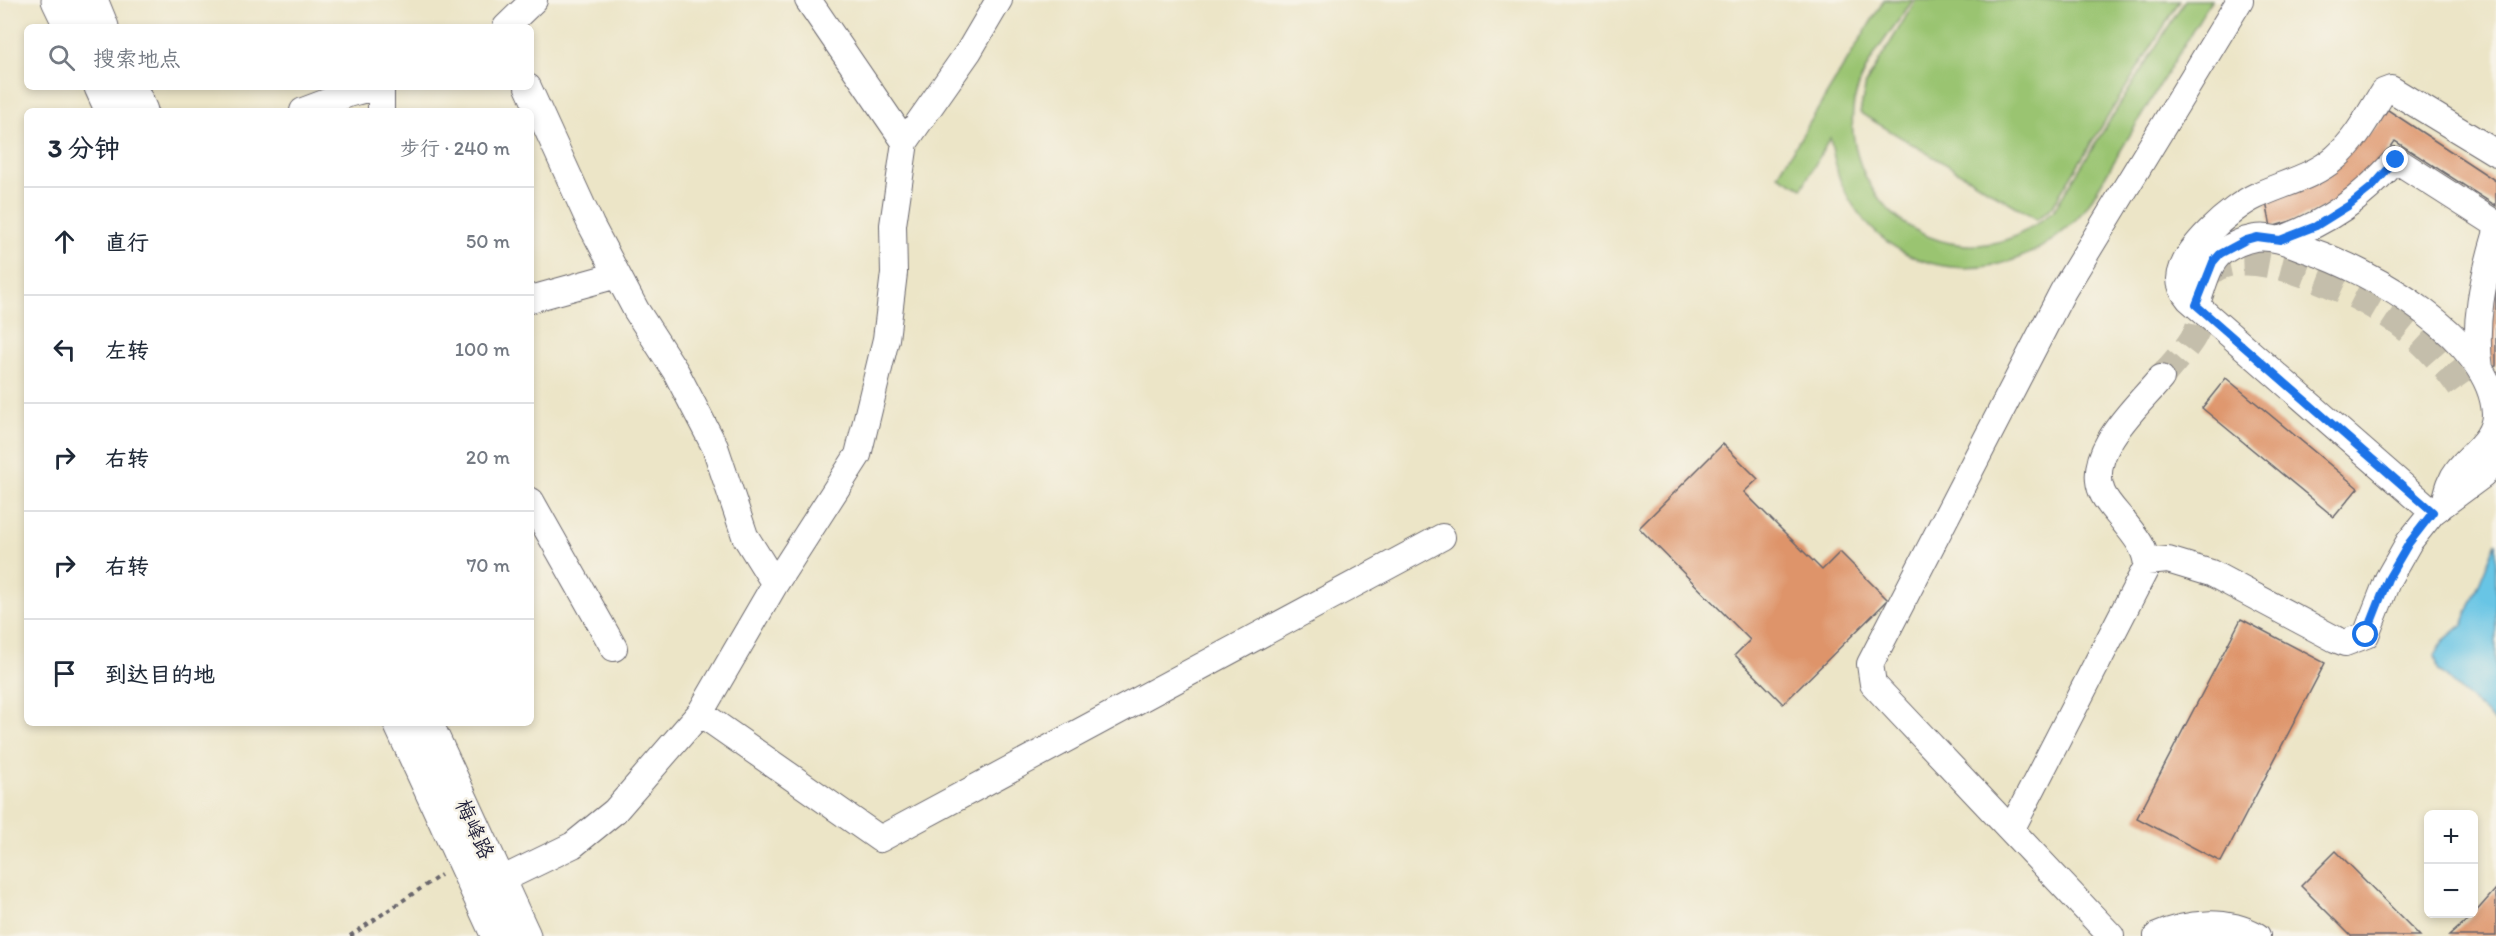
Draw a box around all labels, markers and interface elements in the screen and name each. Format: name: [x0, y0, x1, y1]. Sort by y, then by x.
search box: [24, 24, 534, 90]
icon: search: [45, 41, 78, 74]
text: 搜索地点: [93, 45, 181, 72]
text: 3 分钟: [48, 132, 120, 164]
text: 步行 · 240 m: [400, 136, 510, 160]
route end: [2382, 146, 2408, 172]
icon: ahead: [48, 225, 81, 258]
text: 直行: [105, 229, 149, 256]
text: 50 m: [466, 229, 510, 253]
icon: left: [48, 333, 81, 366]
text: 左转: [105, 337, 149, 364]
text: 100 m: [455, 337, 510, 361]
icon: right: [48, 441, 81, 474]
text: 右转: [105, 445, 149, 472]
text: 20 m: [466, 445, 510, 469]
icon: right: [48, 549, 81, 582]
text: 右转: [105, 553, 149, 580]
text: 70 m: [466, 553, 510, 577]
route start: [2352, 621, 2378, 647]
icon: arrive: [48, 657, 81, 690]
text: 到达目的地: [105, 661, 215, 688]
street label: 梅峰路: [450, 795, 500, 863]
map controls: [2424, 810, 2478, 918]
button: +: [2424, 810, 2478, 864]
button: −: [2424, 864, 2478, 918]

